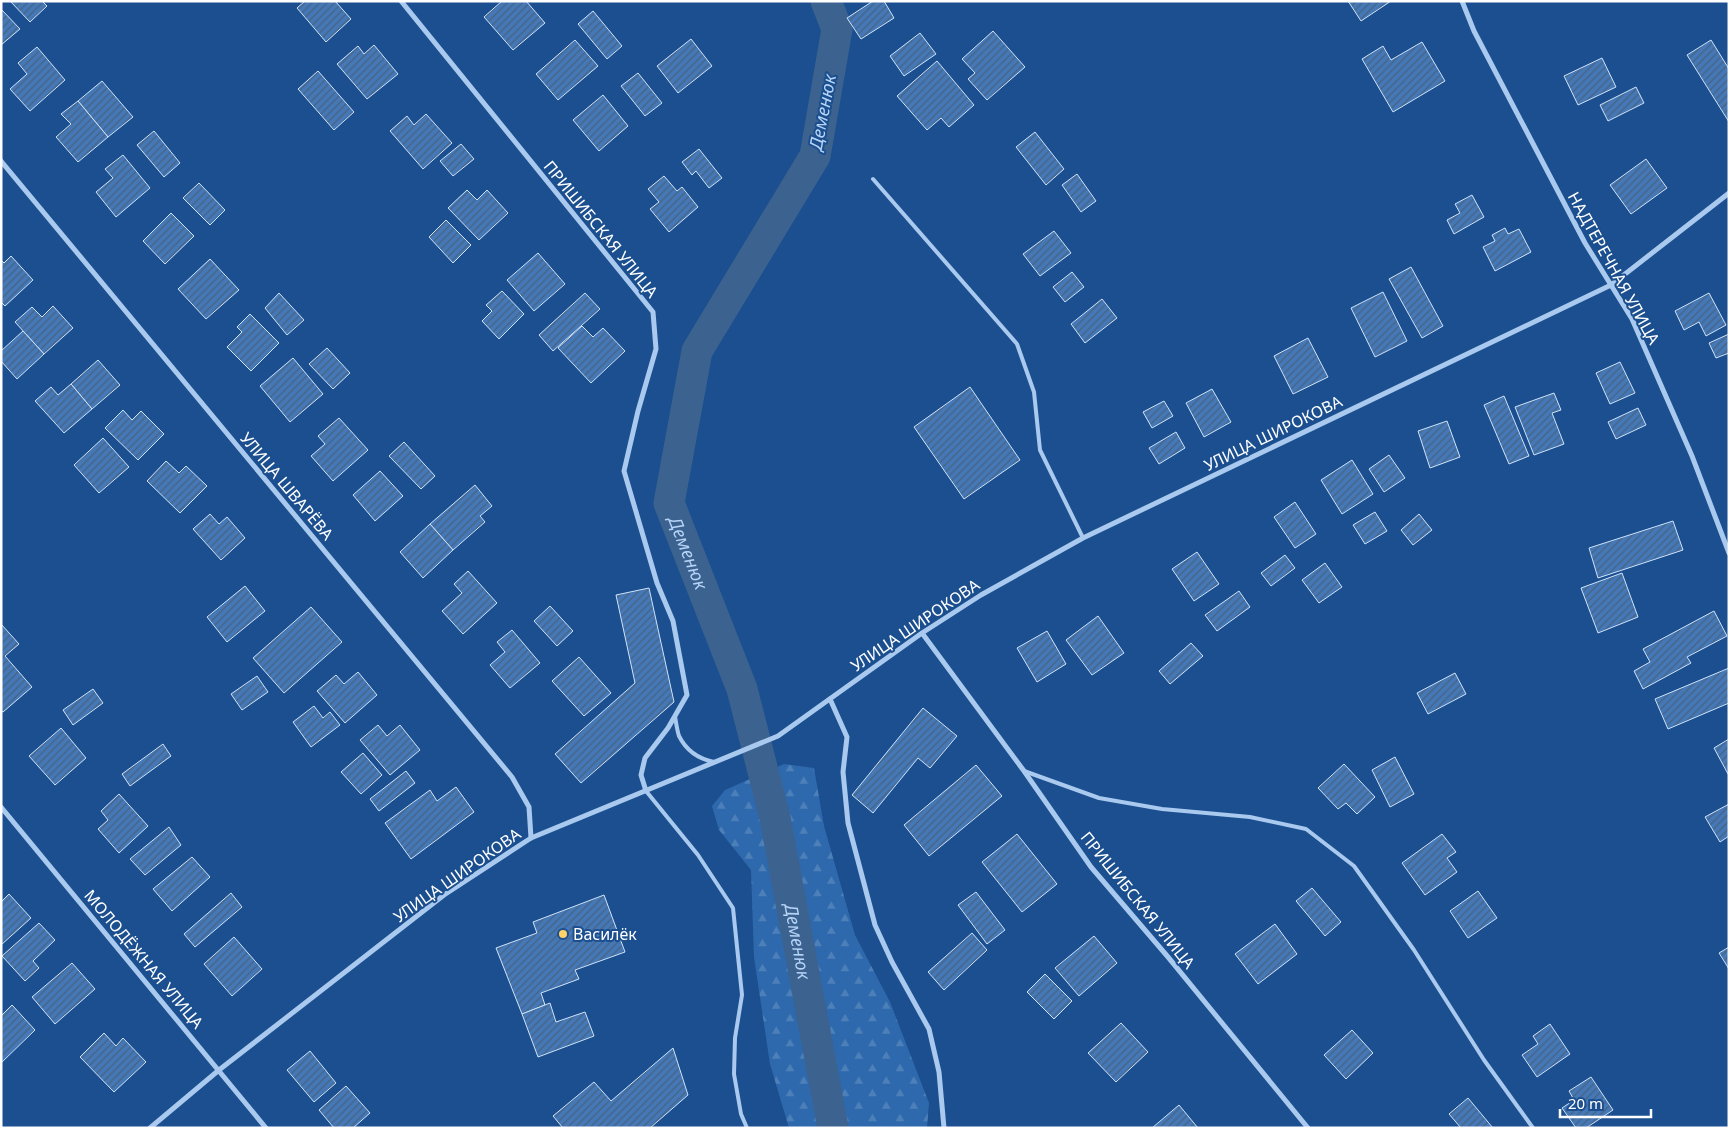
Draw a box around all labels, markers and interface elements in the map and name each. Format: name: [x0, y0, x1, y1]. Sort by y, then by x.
water label: Деменюк: [803, 71, 841, 154]
street label: ПРИШИБСКАЯ УЛИЦА: [539, 156, 664, 303]
street label: НАДТЕРЕЧНАЯ УЛИЦА: [1563, 188, 1665, 349]
street label: УЛИЦА ШИРОКОВА: [1200, 390, 1346, 476]
street label: УЛИЦА ШВАРЁВА: [235, 428, 339, 545]
water label: Деменюк: [663, 511, 714, 594]
street label: УЛИЦА ШИРОКОВА: [846, 573, 984, 676]
street label: УЛИЦА ШИРОКОВА: [389, 822, 526, 927]
street label: ПРИШИБСКАЯ УЛИЦА: [1076, 827, 1201, 974]
street label: МОЛОДЁЖНАЯ УЛИЦА: [79, 885, 209, 1034]
water label: Деменюк: [779, 899, 817, 982]
place label: Василёк: [573, 923, 637, 945]
marker: Василёк: [557, 928, 569, 940]
scale bar: [1560, 1086, 1651, 1118]
text: 20 m: [1568, 1093, 1603, 1113]

